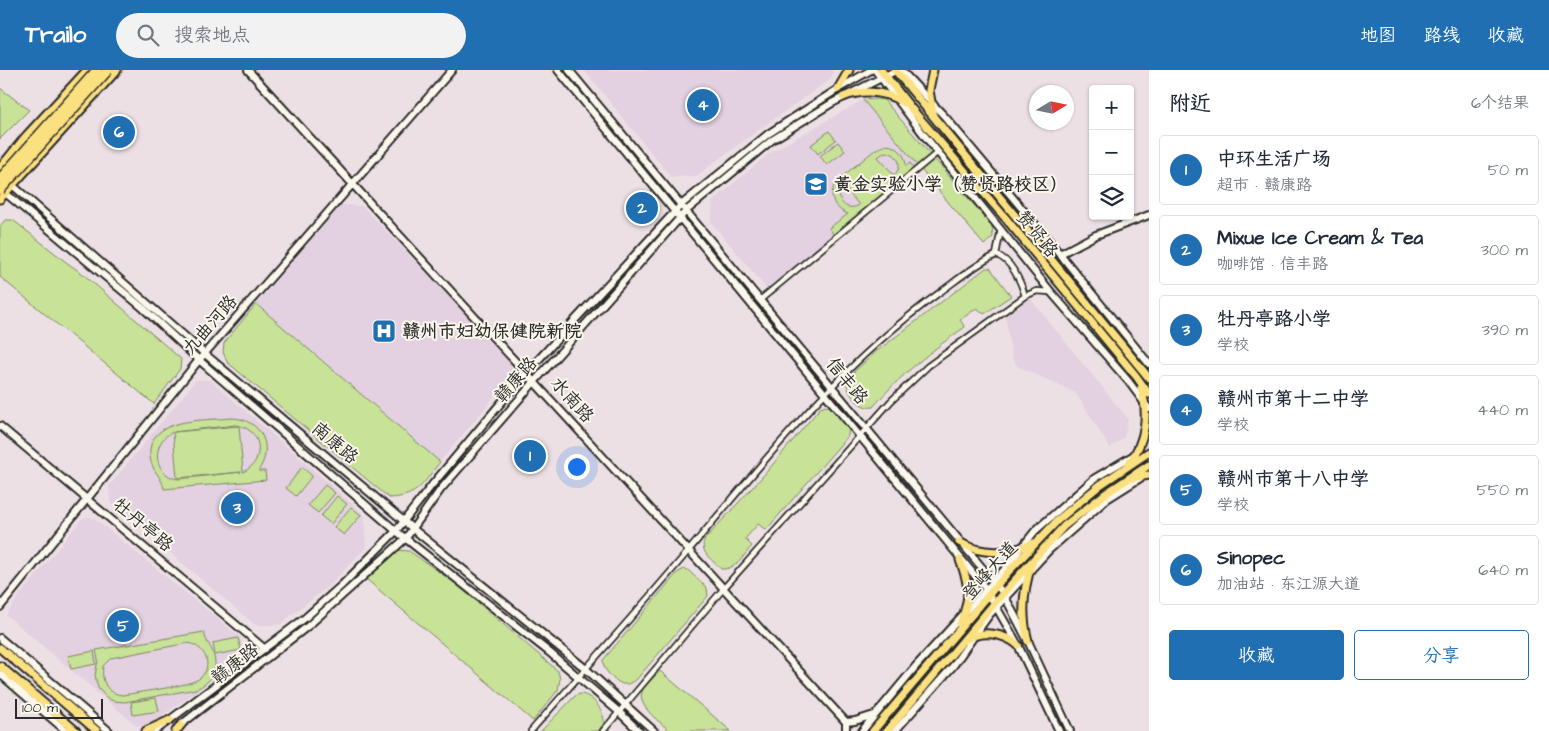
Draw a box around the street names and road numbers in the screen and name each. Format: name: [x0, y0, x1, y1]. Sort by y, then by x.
street label: 赞贤路: [1010, 205, 1064, 263]
street label: 九曲河路: [177, 290, 243, 360]
street label: 赣康路: [489, 351, 543, 409]
street label: 信丰路: [820, 352, 874, 410]
street label: 水南路: [545, 372, 599, 428]
street label: 南康路: [306, 416, 364, 470]
street label: 牡丹亭路: [107, 492, 179, 558]
street label: 登峰大道: [957, 536, 1023, 606]
street label: 赣康路: [206, 638, 264, 690]

